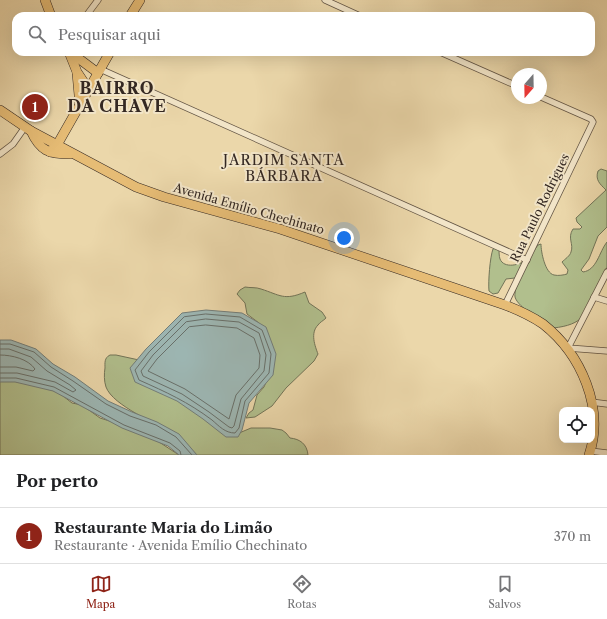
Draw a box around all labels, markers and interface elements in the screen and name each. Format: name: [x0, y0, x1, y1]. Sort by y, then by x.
search box: [12, 12, 595, 56]
icon: search: [26, 23, 48, 45]
text: Pesquisar aqui: [58, 25, 161, 44]
north arrow: [511, 68, 547, 104]
district label: BAIRRO DA CHAVE: [67, 78, 167, 116]
pin: 1: [22, 92, 48, 122]
district label: JARDIM SANTA BÁRBARA: [221, 151, 345, 185]
street label: Rua Paulo Rodrigues: [507, 151, 572, 264]
street label: Avenida Emílio Chechinato: [171, 180, 326, 237]
your location: [334, 228, 354, 248]
map controls: [559, 407, 595, 443]
button: locate: [559, 407, 595, 443]
text: Por perto: [16, 471, 98, 491]
text: Restaurante Maria do Limão: [54, 518, 272, 537]
text: 1: [26, 528, 32, 544]
text: 370 m: [554, 528, 591, 544]
text: Restaurante · Avenida Emílio Chechinato: [54, 537, 307, 553]
tab: Mapa: [86, 573, 115, 611]
tab: Rotas: [287, 573, 316, 611]
tab: Salvos: [488, 573, 521, 611]

